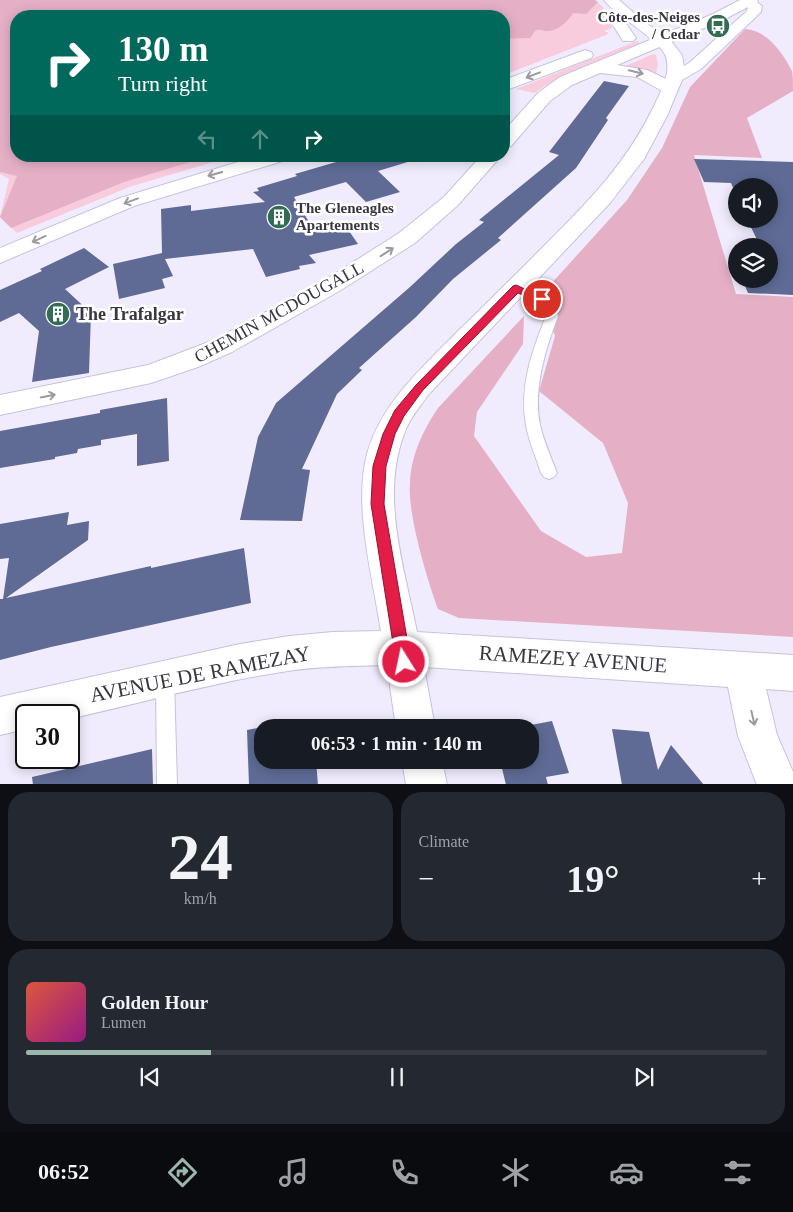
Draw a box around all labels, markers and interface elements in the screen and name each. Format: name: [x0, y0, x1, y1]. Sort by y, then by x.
place label: Côte-des-Neiges / Cedar: [598, 9, 700, 42]
bus stop icon: Côte-des-Neiges / Cedar: [705, 13, 731, 39]
icon: right: [35, 30, 100, 95]
text: 130 m: [118, 30, 208, 69]
one-way arrow: [627, 68, 643, 78]
text: Turn right: [118, 71, 207, 96]
one-way arrow: [526, 71, 541, 80]
icon: left: [193, 125, 221, 153]
icon: ahead: [246, 125, 274, 153]
icon: right: [299, 125, 327, 153]
one-way arrow: [208, 170, 224, 180]
map controls: [728, 178, 778, 288]
button: sound: [728, 178, 778, 228]
one-way arrow: [123, 197, 139, 206]
place label: The Gleneagles Apartements: [296, 200, 394, 233]
building icon: The Gleneagles Apartements: [266, 204, 292, 230]
one-way arrow: [32, 235, 47, 245]
button: layers: [728, 238, 778, 288]
one-way arrow: [380, 246, 394, 256]
street label: CHEMIN MCDOUGALL: [191, 257, 367, 367]
pin: [521, 278, 563, 320]
icon: arrive: [528, 285, 556, 313]
building icon: The Trafalgar: [45, 301, 71, 327]
place label: The Trafalgar: [76, 304, 184, 324]
one-way arrow: [39, 390, 55, 400]
position arrow: [377, 635, 429, 687]
street label: RAMEZEY AVENUE: [478, 640, 668, 678]
street label: AVENUE DE RAMEZAY: [88, 641, 312, 707]
speed limit sign: 30: [15, 704, 80, 769]
one-way arrow: [749, 709, 758, 725]
text: 06:53 · 1 min · 140 m: [311, 733, 482, 754]
text: 24: [168, 821, 233, 893]
text: Climate: [419, 833, 469, 850]
text: 19°: [566, 858, 619, 900]
text: −: [419, 863, 434, 894]
text: +: [751, 863, 767, 894]
text: km/h: [184, 890, 217, 907]
text: Golden Hour: [101, 992, 208, 1013]
text: Lumen: [101, 1014, 146, 1031]
icon: previous: [136, 1063, 164, 1091]
icon: pause: [383, 1063, 411, 1091]
icon: next: [630, 1063, 658, 1091]
icon: directions: [165, 1155, 200, 1190]
icon: music: [276, 1155, 311, 1190]
icon: phone: [387, 1155, 422, 1190]
icon: climate: [498, 1155, 533, 1190]
icon: car: [609, 1155, 644, 1190]
icon: filters: [720, 1155, 755, 1190]
text: 06:52: [38, 1159, 89, 1184]

